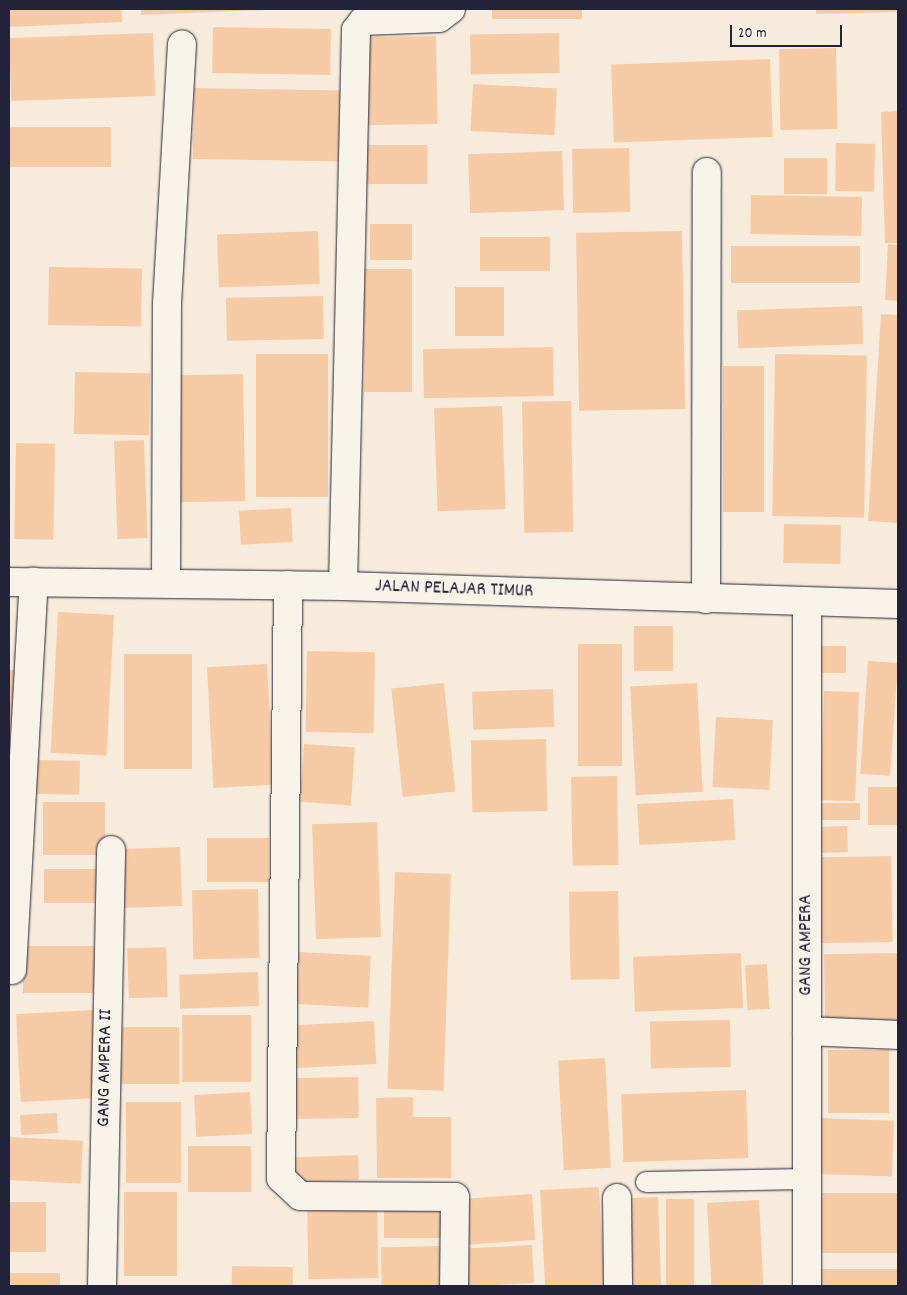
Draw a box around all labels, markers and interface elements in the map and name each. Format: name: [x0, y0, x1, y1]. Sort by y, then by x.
scale bar: [732, 15, 844, 47]
text: 20 m: [738, 23, 766, 45]
street label: JALAN PELAJAR TIMUR: [374, 576, 534, 604]
street label: GANG AMPERA: [796, 894, 818, 996]
street label: GANG AMPERA II: [94, 1009, 118, 1127]

